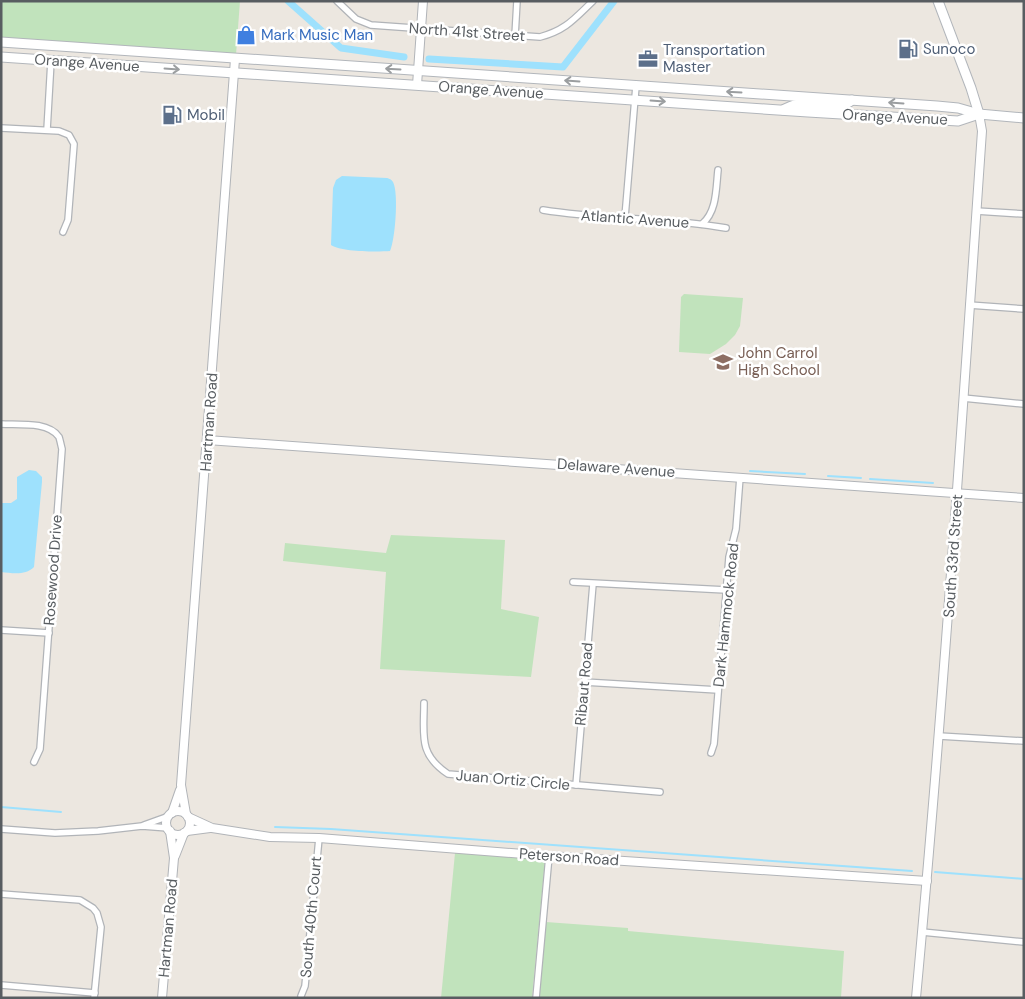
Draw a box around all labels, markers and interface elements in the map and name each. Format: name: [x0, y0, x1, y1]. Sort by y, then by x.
street label: North 41st Street: [408, 18, 526, 46]
shop icon: Mark Music Man: [235, 24, 257, 46]
place label: Mark Music Man: [261, 25, 373, 45]
fuel station icon: Sunoco: [897, 38, 919, 60]
place label: Sunoco: [923, 39, 975, 59]
place label: Transportation Master: [663, 40, 765, 77]
office icon: Transportation Master: [637, 48, 659, 70]
street label: Orange Avenue: [34, 49, 140, 77]
one-way arrow: [164, 64, 180, 74]
one-way arrow: [385, 64, 401, 73]
street label: Orange Avenue: [438, 76, 544, 104]
one-way arrow: [564, 77, 580, 86]
one-way arrow: [727, 88, 743, 97]
one-way arrow: [650, 96, 666, 106]
one-way arrow: [889, 98, 905, 108]
fuel station icon: Mobil: [161, 104, 183, 126]
street label: Orange Avenue: [842, 104, 948, 130]
place label: Mobil: [187, 105, 225, 125]
street label: Atlantic Avenue: [580, 205, 690, 233]
place label: John Carrol High School: [738, 343, 820, 380]
school or university icon: John Carrol High School: [712, 351, 734, 373]
street label: Hartman Road: [196, 372, 222, 472]
street label: Delaware Avenue: [556, 454, 676, 482]
street label: South 33rd Street: [939, 494, 967, 618]
street label: Rosewood Drive: [39, 514, 67, 626]
street label: Dark Hammock Road: [708, 542, 744, 688]
street label: Ribaut Road: [570, 642, 598, 726]
street label: Juan Ortiz Circle: [455, 765, 571, 795]
street label: Peterson Road: [518, 844, 620, 870]
street label: South 40th Court: [296, 855, 326, 979]
street label: Hartman Road: [154, 878, 182, 978]

